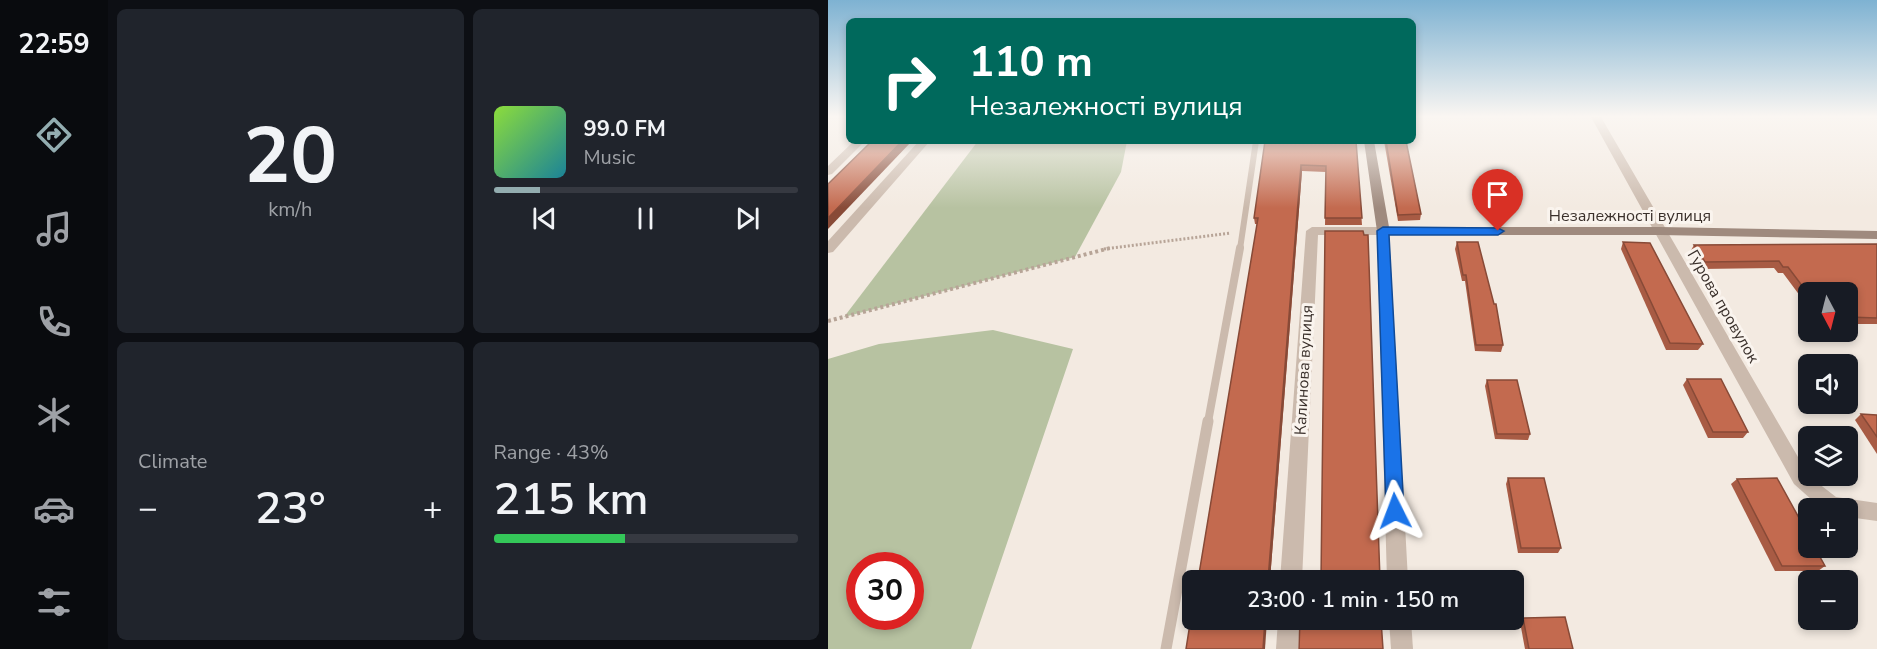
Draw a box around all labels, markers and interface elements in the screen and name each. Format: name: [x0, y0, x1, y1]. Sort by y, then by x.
text: 22:59: [18, 26, 90, 63]
text: 110 m: [969, 34, 1093, 91]
icon: right: [870, 42, 948, 120]
text: Незалежності вулиця: [969, 88, 1243, 125]
text: 20: [243, 103, 337, 210]
icon: directions: [33, 114, 75, 156]
text: 99.0 FM: [584, 114, 666, 144]
text: Music: [584, 144, 635, 171]
pin: [1472, 169, 1523, 231]
icon: arrive: [1481, 178, 1514, 211]
text: km/h: [268, 196, 312, 223]
icon: previous: [528, 202, 561, 235]
icon: pause: [629, 202, 662, 235]
icon: next: [731, 202, 764, 235]
street label: Незалежності вулиця: [1549, 205, 1711, 227]
icon: music: [33, 208, 75, 250]
street label: Гурова провулок: [1682, 246, 1765, 367]
north arrow: [1798, 282, 1858, 342]
map controls: [1798, 282, 1858, 630]
icon: phone: [33, 301, 75, 343]
street label: Калинова вулиця: [1290, 304, 1318, 436]
button: sound: [1798, 354, 1858, 414]
icon: climate: [33, 394, 75, 436]
button: layers: [1798, 426, 1858, 486]
text: Range · 43%: [494, 439, 609, 466]
text: Climate: [138, 448, 207, 475]
text: 215 km: [494, 469, 649, 530]
text: 23°: [255, 478, 326, 539]
position arrow: [1363, 479, 1427, 543]
text: −: [138, 486, 158, 531]
text: +: [423, 486, 442, 531]
icon: car: [33, 488, 75, 530]
button: +: [1798, 498, 1858, 558]
speed limit sign: 30: [846, 552, 924, 630]
button: −: [1798, 570, 1858, 630]
icon: filters: [33, 581, 75, 623]
text: 23:00 · 1 min · 150 m: [1247, 585, 1459, 615]

